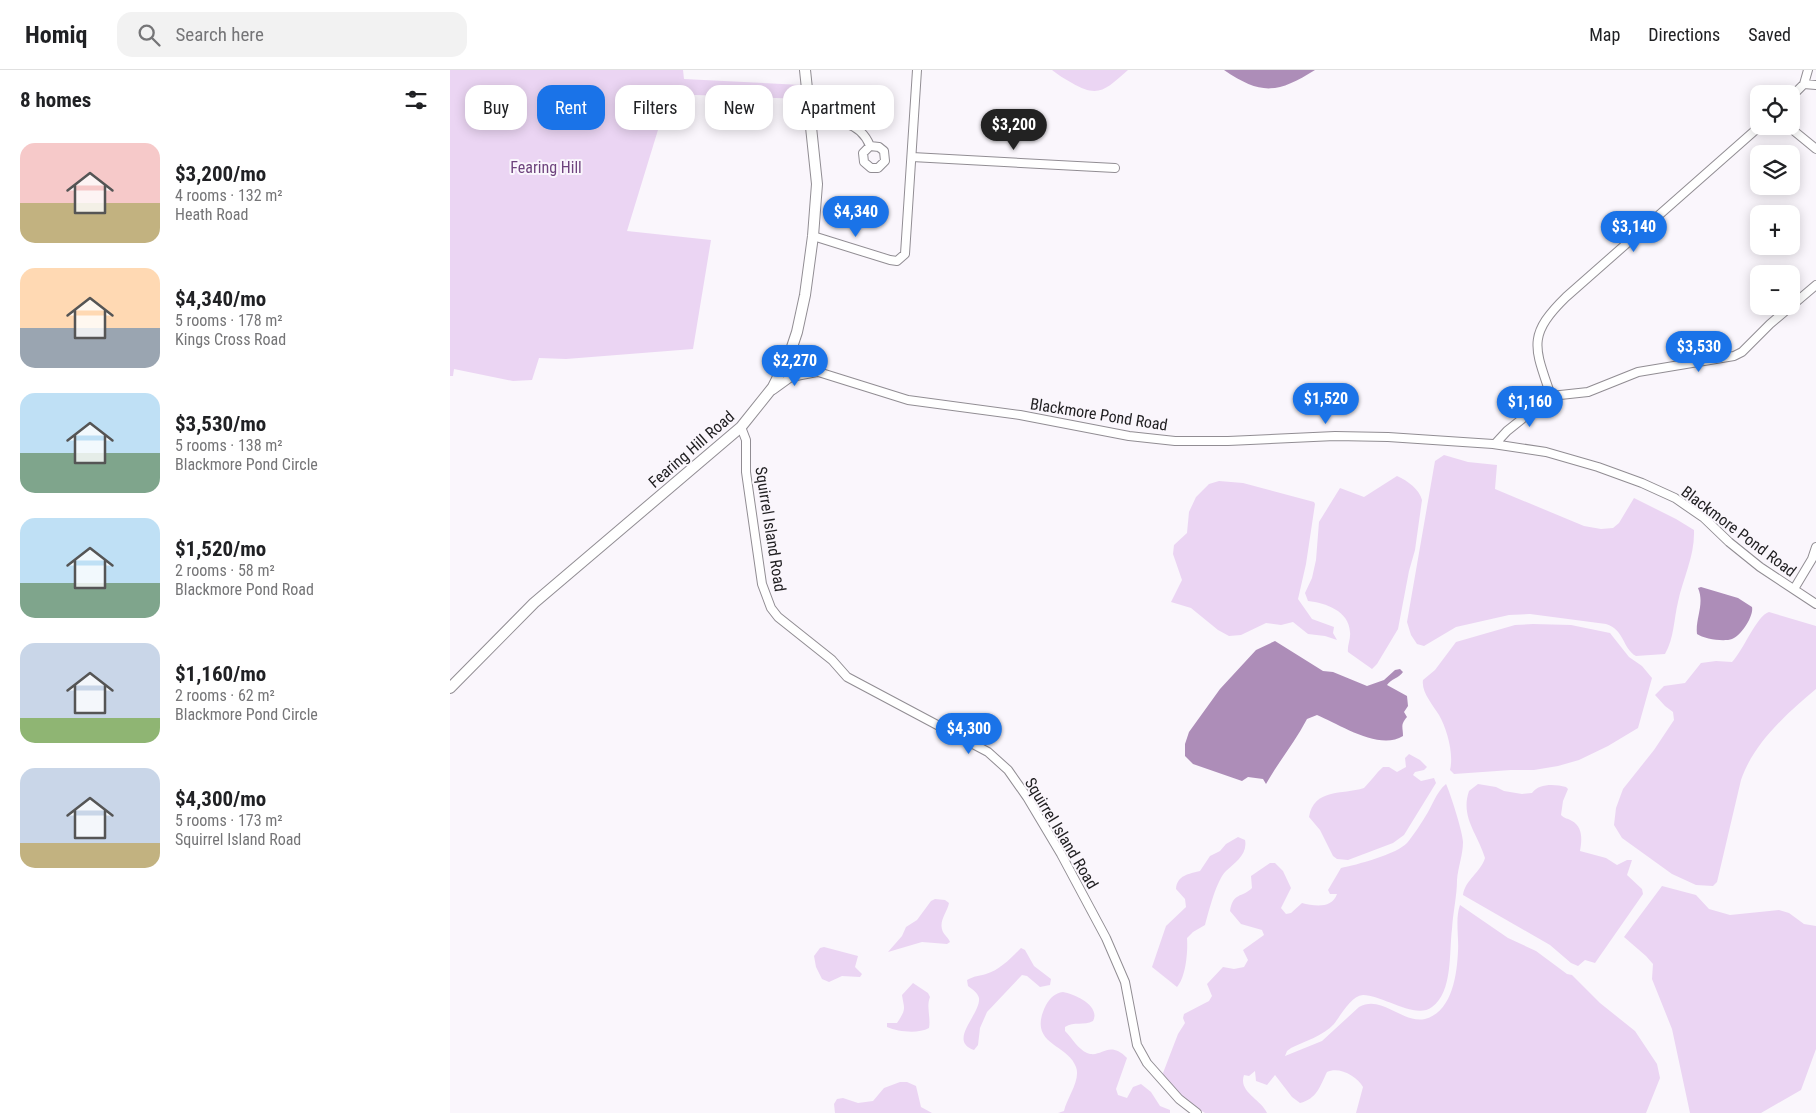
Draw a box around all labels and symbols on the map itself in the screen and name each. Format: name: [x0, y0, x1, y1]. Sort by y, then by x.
pin: $3,200: [973, 108, 1055, 151]
park label: Fearing Hill: [510, 158, 582, 177]
pin: $4,340: [815, 196, 897, 238]
pin: $3,140: [1593, 210, 1675, 253]
pin: $3,530: [1658, 330, 1740, 373]
pin: $2,270: [754, 344, 836, 387]
pin: $1,520: [1285, 382, 1367, 425]
pin: $1,160: [1489, 386, 1571, 428]
street label: Blackmore Pond Road: [1029, 394, 1169, 435]
street label: Fearing Hill Road: [645, 407, 738, 492]
street label: Squirrel Island Road: [751, 465, 790, 593]
street label: Blackmore Pond Road: [1678, 482, 1800, 581]
pin: $4,300: [928, 712, 1010, 755]
street label: Squirrel Island Road: [1021, 774, 1102, 892]

